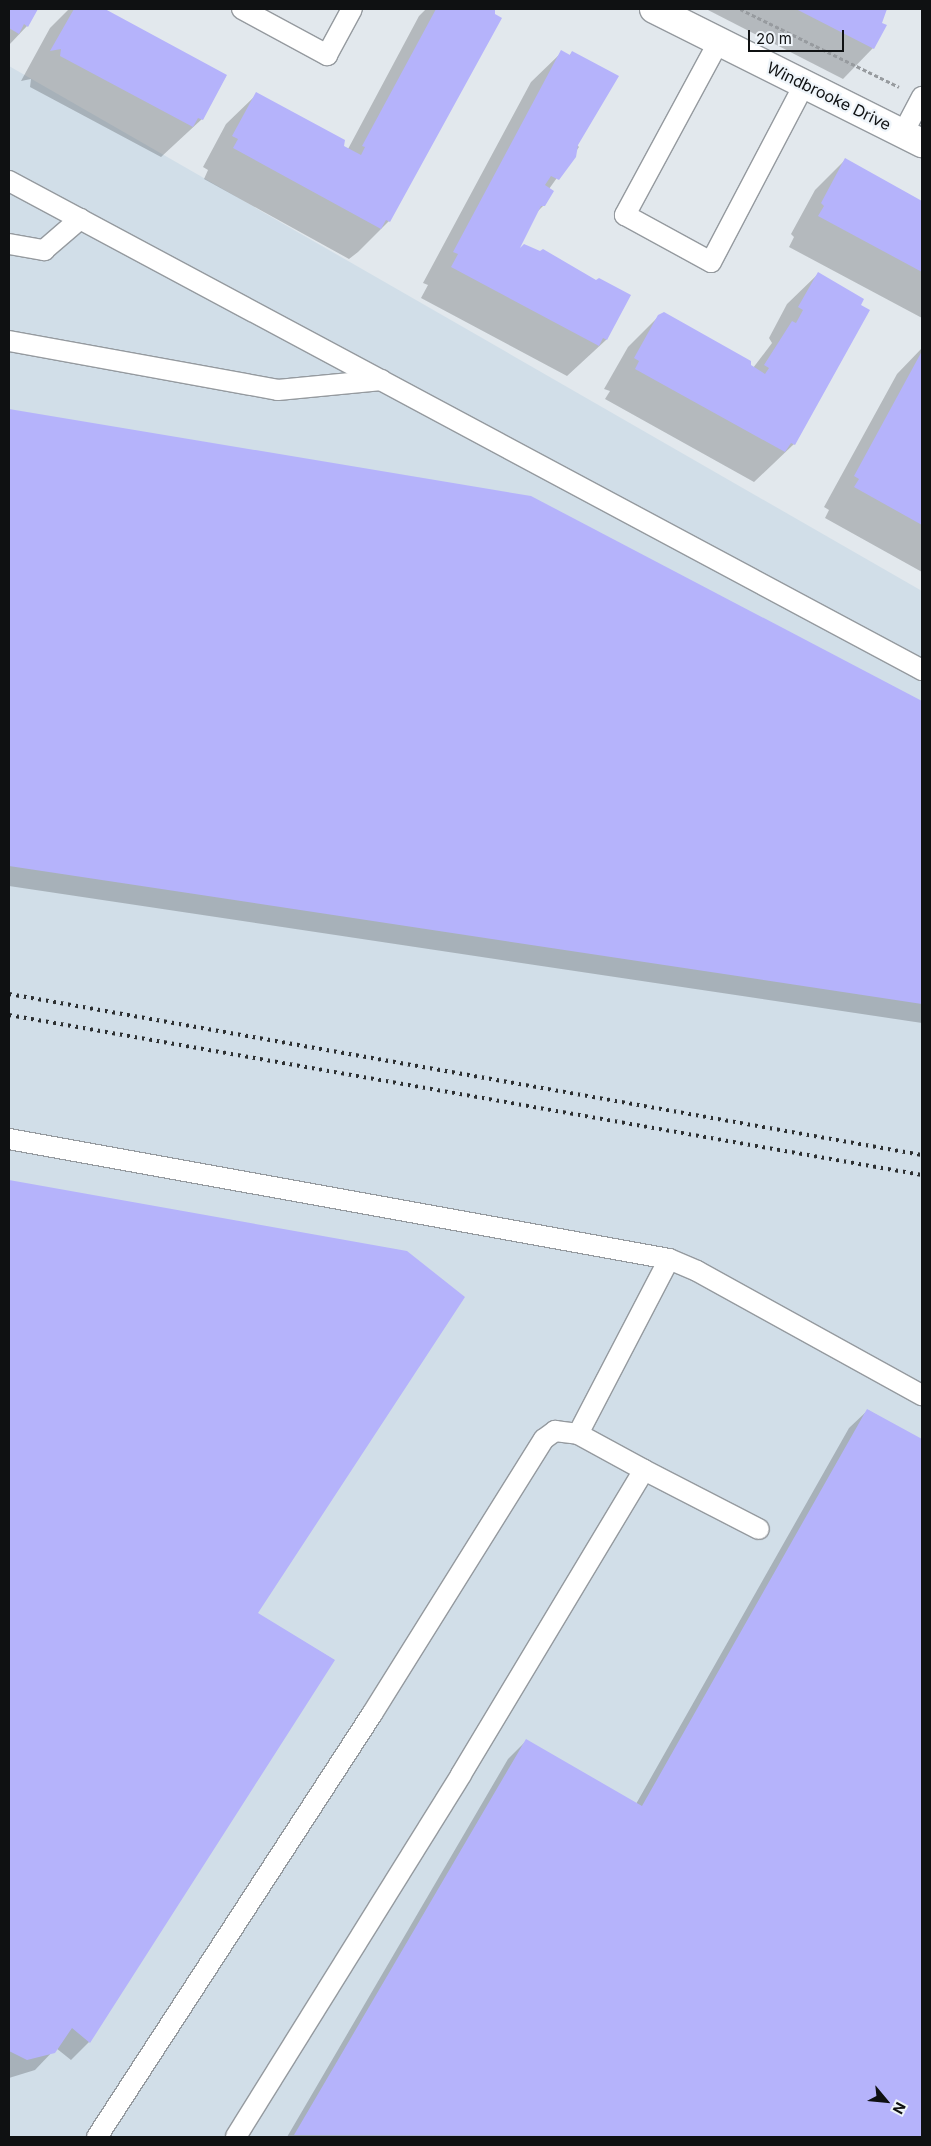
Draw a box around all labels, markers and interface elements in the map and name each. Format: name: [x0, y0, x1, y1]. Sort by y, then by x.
scale bar: [751, 20, 847, 52]
text: 20 m: [756, 29, 792, 48]
street label: Windbrooke Drive: [764, 58, 894, 134]
north arrow: [861, 2076, 911, 2126]
text: N: [890, 2100, 910, 2117]

